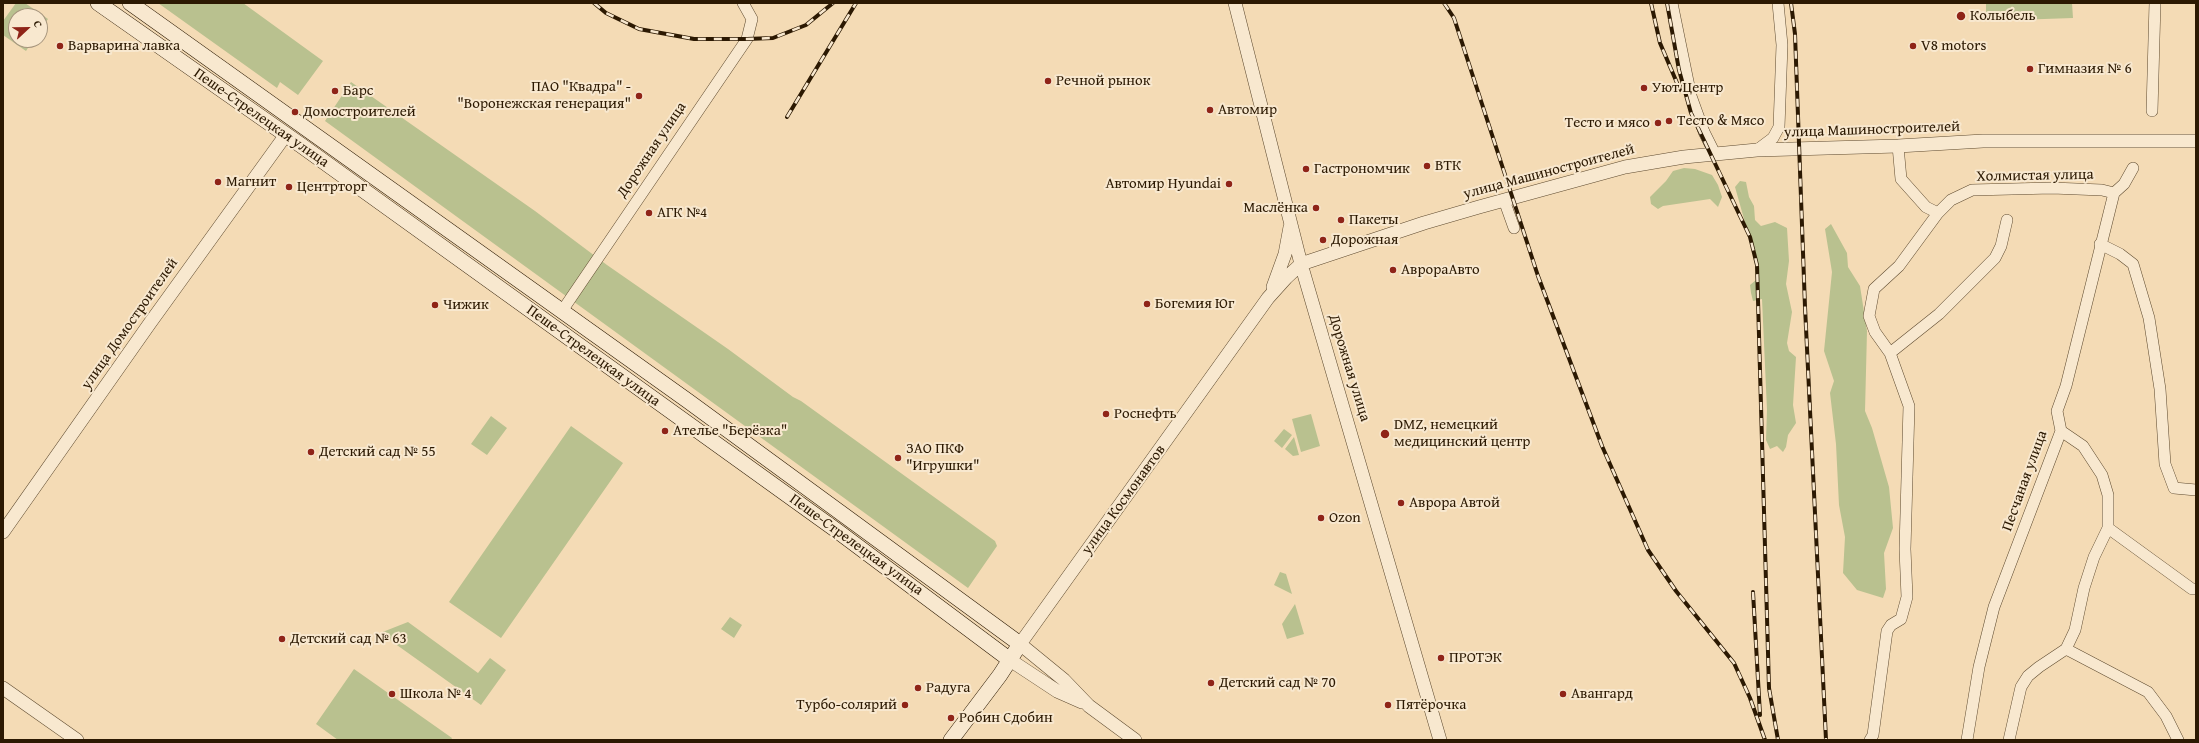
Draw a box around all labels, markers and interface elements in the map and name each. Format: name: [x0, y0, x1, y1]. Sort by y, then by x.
place label: Колыбель: [1970, 7, 2036, 25]
north arrow: [8, 8, 48, 48]
marker: Колыбель: [1955, 10, 1967, 22]
text: С: [30, 18, 47, 30]
place label: Варварина лавка: [68, 37, 180, 55]
place label: V8 motors: [1921, 37, 1986, 55]
marker: Варварина лавка: [55, 41, 65, 51]
marker: V8 motors: [1908, 41, 1918, 51]
place label: Гимназия № 6: [2038, 60, 2132, 78]
street label: Пеше-Стрелецкая улица: [190, 64, 332, 172]
marker: Гимназия № 6: [2025, 64, 2035, 74]
place label: Речной рынок: [1056, 72, 1151, 90]
marker: Речной рынок: [1043, 76, 1053, 86]
place label: ПАО "Квадра" - "Воронежская генерация": [457, 78, 631, 113]
place label: Уют Центр: [1652, 79, 1723, 97]
place label: Барс: [343, 82, 373, 100]
marker: Уют Центр: [1639, 83, 1649, 93]
marker: Барс: [330, 86, 340, 96]
marker: ПАО "Квадра" - "Воронежская генерация": [634, 91, 644, 101]
street label: Дорожная улица: [613, 99, 691, 201]
place label: Автомир: [1218, 101, 1277, 119]
place label: Домостроителей: [303, 103, 416, 121]
marker: Автомир: [1205, 105, 1215, 115]
marker: Домостроителей: [290, 107, 300, 117]
place label: Тесто & Мясо: [1677, 112, 1764, 130]
place label: Тесто и мясо: [1565, 114, 1650, 132]
marker: Тесто & Мясо: [1664, 116, 1674, 126]
marker: Тесто и мясо: [1653, 118, 1663, 128]
street label: улица Машиностроителей: [1784, 118, 1960, 142]
street label: улица Машиностроителей: [1461, 140, 1637, 204]
place label: ВТК: [1435, 157, 1461, 175]
place label: Гастрономчик: [1314, 160, 1410, 178]
marker: ВТК: [1422, 161, 1432, 171]
marker: Гастрономчик: [1301, 164, 1311, 174]
street label: Холмистая улица: [1976, 166, 2094, 186]
place label: Магнит: [226, 173, 276, 191]
place label: Автомир Hyundai: [1105, 175, 1221, 193]
marker: Магнит: [213, 177, 223, 187]
place label: Центрторг: [297, 178, 367, 196]
marker: Автомир Hyundai: [1224, 179, 1234, 189]
marker: Центрторг: [284, 182, 294, 192]
place label: Маслёнка: [1243, 199, 1308, 217]
marker: Маслёнка: [1311, 203, 1321, 213]
place label: АГК №4: [657, 204, 707, 222]
marker: АГК №4: [644, 208, 654, 218]
place label: Пакеты: [1349, 211, 1398, 229]
marker: Пакеты: [1336, 215, 1346, 225]
place label: Дорожная: [1331, 231, 1398, 249]
marker: Дорожная: [1318, 235, 1328, 245]
street label: улица Домостроителей: [78, 255, 182, 393]
place label: АврораАвто: [1401, 261, 1480, 279]
marker: АврораАвто: [1388, 265, 1398, 275]
place label: Богемия Юг: [1155, 295, 1234, 313]
place label: Чижик: [443, 296, 489, 314]
marker: Богемия Юг: [1142, 299, 1152, 309]
marker: Чижик: [430, 300, 440, 310]
street label: Пеше-Стрелецкая улица: [523, 301, 663, 411]
street label: Дорожная улица: [1324, 312, 1374, 424]
place label: Роснефть: [1114, 405, 1176, 423]
marker: Роснефть: [1101, 409, 1111, 419]
place label: DMZ, немецкий медицинский центр: [1394, 416, 1530, 451]
place label: Ателье "Берёзка": [673, 422, 787, 440]
marker: Ателье "Берёзка": [660, 426, 670, 436]
marker: DMZ, немецкий медицинский центр: [1379, 428, 1391, 440]
street label: Песчаная улица: [1998, 428, 2052, 534]
place label: ЗАО ПКФ "Игрушки": [906, 440, 979, 475]
street label: улица Космонавтов: [1078, 442, 1170, 558]
place label: Детский сад № 55: [319, 443, 436, 461]
marker: Детский сад № 55: [306, 447, 316, 457]
marker: ЗАО ПКФ "Игрушки": [893, 453, 903, 463]
street label: Пеше-Стрелецкая улица: [786, 490, 926, 600]
place label: Аврора Автой: [1409, 494, 1500, 512]
marker: Аврора Автой: [1396, 498, 1406, 508]
place label: Ozon: [1329, 509, 1361, 527]
marker: Ozon: [1316, 513, 1326, 523]
place label: Детский сад № 63: [290, 630, 407, 648]
marker: Детский сад № 63: [277, 634, 287, 644]
place label: ПРОТЭК: [1449, 649, 1502, 667]
marker: ПРОТЭК: [1436, 653, 1446, 663]
place label: Детский сад № 70: [1219, 674, 1336, 692]
marker: Детский сад № 70: [1206, 678, 1216, 688]
place label: Радуга: [926, 679, 970, 697]
marker: Радуга: [913, 683, 923, 693]
place label: Школа № 4: [400, 685, 471, 703]
place label: Авангард: [1571, 685, 1633, 703]
marker: Школа № 4: [387, 689, 397, 699]
marker: Авангард: [1558, 689, 1568, 699]
place label: Турбо-солярий: [796, 696, 897, 714]
place label: Пятёрочка: [1396, 696, 1466, 714]
marker: Турбо-солярий: [900, 700, 910, 710]
marker: Пятёрочка: [1383, 700, 1393, 710]
place label: Робин Сдобин: [959, 709, 1053, 727]
marker: Робин Сдобин: [946, 713, 956, 723]

